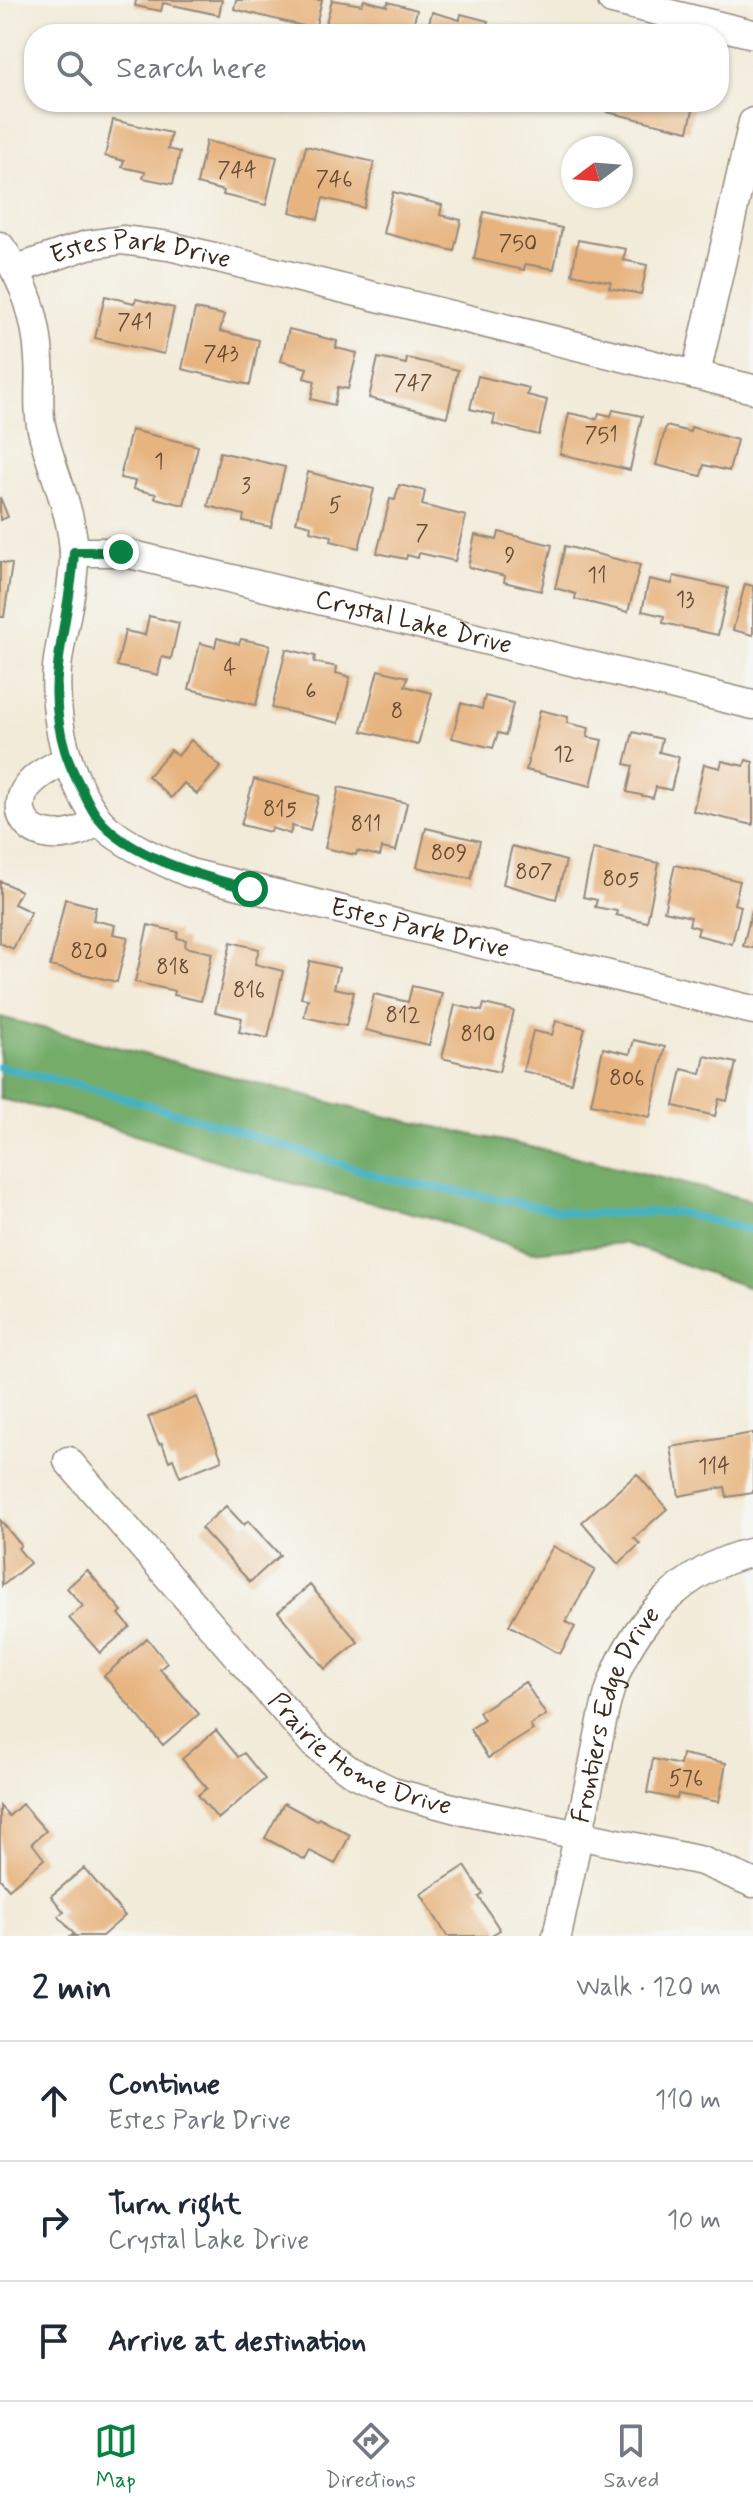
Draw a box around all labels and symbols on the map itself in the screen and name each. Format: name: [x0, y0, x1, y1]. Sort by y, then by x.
north arrow: [561, 136, 633, 208]
house number: 744: [217, 157, 257, 185]
house number: 746: [315, 166, 353, 194]
street label: Estes Park Drive: [46, 222, 234, 277]
house number: 750: [499, 230, 537, 258]
house number: 741: [117, 309, 153, 337]
house number: 743: [203, 341, 239, 369]
house number: 747: [394, 370, 432, 398]
house number: 751: [584, 422, 618, 450]
house number: 1: [154, 448, 164, 476]
house number: 3: [241, 473, 251, 501]
house number: 5: [328, 492, 342, 520]
house number: 7: [415, 520, 429, 548]
route end: [103, 534, 139, 570]
house number: 9: [505, 542, 515, 570]
house number: 11: [587, 562, 607, 590]
street label: Crystal Lake Drive: [312, 583, 515, 663]
house number: 13: [675, 586, 695, 614]
house number: 4: [224, 654, 237, 682]
house number: 6: [305, 678, 317, 706]
house number: 8: [391, 698, 403, 726]
house number: 12: [553, 741, 575, 769]
house number: 815: [263, 796, 297, 824]
house number: 811: [351, 811, 381, 839]
house number: 809: [431, 840, 467, 868]
house number: 807: [515, 859, 553, 887]
house number: 805: [602, 866, 640, 894]
route start: [232, 871, 268, 907]
street label: Estes Park Drive: [327, 891, 513, 967]
house number: 820: [70, 938, 108, 966]
house number: 818: [156, 954, 190, 982]
house number: 816: [233, 977, 265, 1005]
house number: 812: [386, 1002, 420, 1030]
house number: 810: [460, 1021, 496, 1049]
house number: 806: [609, 1065, 645, 1093]
house number: 114: [698, 1453, 730, 1481]
street label: Frontiers Edge Drive: [564, 1599, 668, 1826]
street label: Prairie Home Drive: [260, 1686, 455, 1824]
house number: 576: [669, 1765, 703, 1793]

